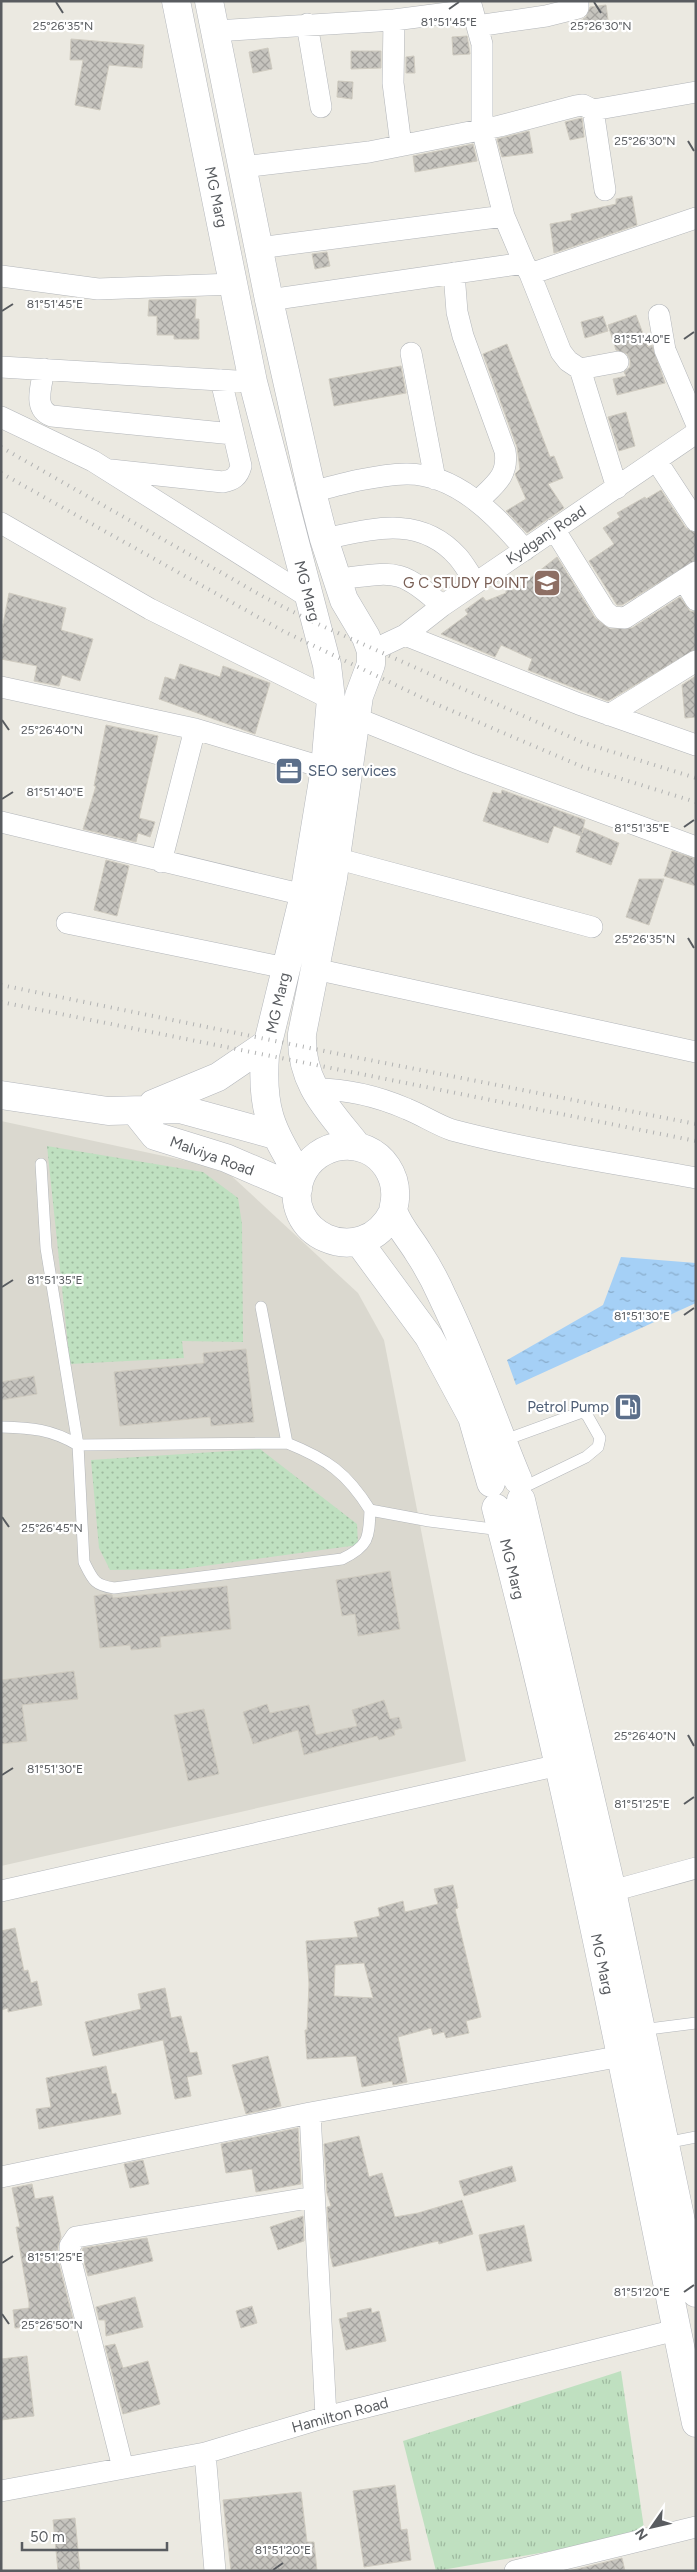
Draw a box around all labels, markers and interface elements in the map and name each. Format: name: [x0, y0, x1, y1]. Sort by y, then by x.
text: 81°51'45"E: [421, 15, 477, 29]
text: 25°26'35"N: [33, 19, 93, 33]
text: 25°26'30"N: [570, 19, 632, 33]
text: 25°26'30"N: [614, 134, 676, 148]
street label: MG Marg: [201, 165, 231, 229]
text: 81°51'45"E: [27, 297, 83, 311]
text: 81°51'40"E: [613, 332, 671, 346]
street label: Kydganj Road: [503, 502, 589, 568]
street label: MG Marg: [290, 559, 324, 623]
school or university icon: G C STUDY POINT: [532, 568, 562, 598]
place label: G C STUDY POINT: [403, 574, 529, 592]
text: 25°26'40"N: [21, 723, 83, 737]
office icon: SEO services: [274, 756, 304, 786]
place label: SEO services: [308, 762, 396, 780]
text: 81°51'40"E: [26, 785, 84, 799]
text: 81°51'35"E: [614, 821, 670, 835]
text: 25°26'35"N: [615, 932, 675, 946]
street label: MG Marg: [262, 971, 294, 1035]
street label: Malviya Road: [167, 1132, 257, 1180]
text: 81°51'35"E: [27, 1273, 83, 1287]
text: 81°51'30"E: [614, 1309, 670, 1323]
fuel station icon: Petrol Pump: [613, 1392, 643, 1422]
place label: Petrol Pump: [527, 1398, 609, 1416]
text: 25°26'45"N: [21, 1521, 83, 1535]
street label: MG Marg: [496, 1537, 528, 1601]
text: 25°26'40"N: [614, 1729, 676, 1743]
text: 81°51'30"E: [27, 1762, 83, 1776]
text: 81°51'25"E: [614, 1797, 670, 1811]
street label: MG Marg: [587, 1932, 617, 1996]
text: 81°51'25"E: [27, 2250, 83, 2264]
text: 81°51'20"E: [614, 2285, 670, 2299]
text: 25°26'50"N: [21, 2318, 83, 2332]
street label: Hamilton Road: [290, 2393, 390, 2437]
north arrow: [627, 2502, 677, 2552]
scale bar: [22, 2520, 168, 2552]
text: N: [632, 2525, 652, 2543]
text: 50 m: [30, 2528, 65, 2546]
text: 81°51'20"E: [255, 2543, 311, 2557]

